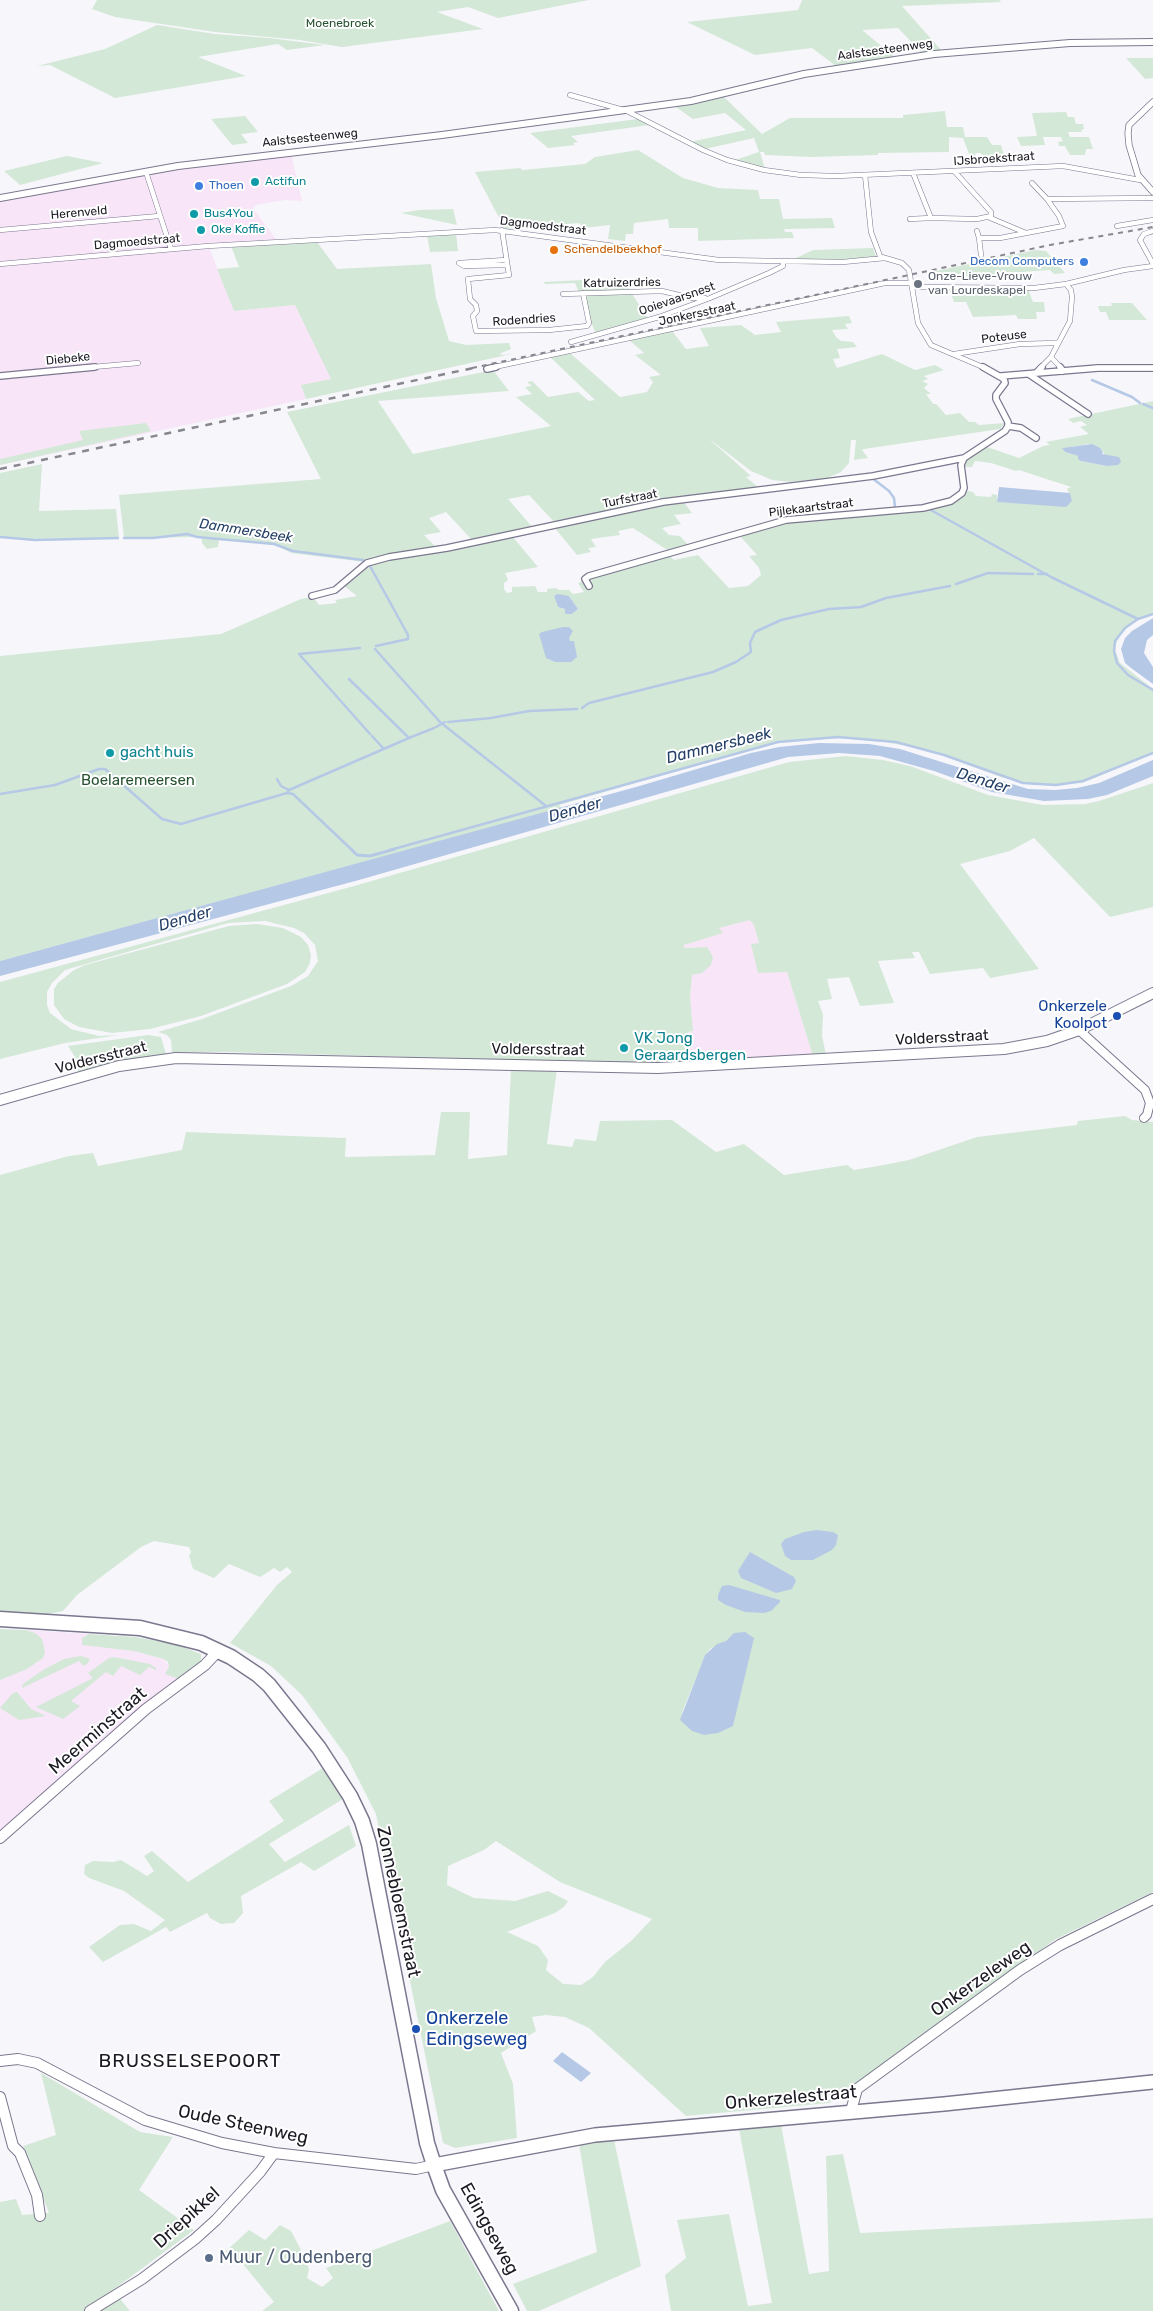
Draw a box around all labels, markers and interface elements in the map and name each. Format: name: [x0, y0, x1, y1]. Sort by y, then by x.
park label: Moenebroek: [306, 17, 374, 31]
street label: Aalstsesteenweg: [836, 36, 934, 64]
street label: Aalstsesteenweg: [262, 126, 358, 150]
street label: IJsbroekstraat: [953, 149, 1035, 169]
place label: Actifun: [265, 175, 306, 189]
marker: Actifun: [249, 176, 261, 188]
place label: Thoen: [209, 179, 244, 193]
marker: Thoen: [193, 180, 205, 192]
street label: Herenveld: [50, 203, 108, 223]
place label: Bus4You: [204, 207, 253, 221]
marker: Bus4You: [188, 208, 200, 220]
street label: Dagmoedstraat: [499, 214, 587, 238]
place label: Oke Koffie: [211, 223, 265, 237]
marker: Oke Koffie: [195, 224, 207, 236]
street label: Dagmoedstraat: [93, 231, 181, 253]
place label: Schendelbeekhof: [564, 243, 662, 257]
marker: Schendelbeekhof: [548, 244, 560, 256]
place label: Decom Computers: [970, 255, 1074, 269]
marker: Decom Computers: [1078, 256, 1090, 268]
place label: Onze-Lieve-Vrouw van Lourdeskapel: [928, 270, 1032, 298]
street label: Katruizerdries: [583, 275, 661, 291]
marker: Onze-Lieve-Vrouw van Lourdeskapel: [912, 278, 924, 290]
street label: Ooievaarsnest: [637, 279, 717, 319]
street label: Jonkersstraat: [657, 299, 737, 329]
street label: Rodendries: [492, 311, 556, 329]
street label: Poteuse: [980, 327, 1028, 347]
street label: Diebeke: [45, 350, 91, 368]
street label: Turfstraat: [601, 487, 659, 511]
street label: Pijlekaartstraat: [768, 496, 854, 520]
water label: Dammersbeek: [198, 515, 294, 547]
water label: Dammersbeek: [664, 724, 774, 768]
place label: gacht huis: [120, 744, 194, 762]
marker: gacht huis: [104, 747, 116, 759]
water label: Dender: [954, 764, 1012, 798]
park label: Boelaremeersen: [81, 772, 195, 790]
water label: Dender: [546, 793, 604, 827]
water label: Dender: [156, 902, 214, 936]
place label: Onkerzele Koolpot: [1038, 998, 1107, 1033]
marker: Onkerzele Koolpot: [1111, 1010, 1123, 1022]
street label: Voldersstraat: [895, 1027, 989, 1049]
place label: VK Jong Geraardsbergen: [634, 1030, 746, 1065]
street label: Voldersstraat: [54, 1038, 148, 1078]
street label: Voldersstraat: [491, 1040, 585, 1060]
marker: VK Jong Geraardsbergen: [618, 1042, 630, 1054]
street label: Meerminstraat: [45, 1683, 151, 1779]
street label: Zonnebloemstraat: [371, 1824, 425, 1980]
street label: Onkerzeleweg: [927, 1937, 1035, 2021]
place label: Onkerzele Edingseweg: [426, 2008, 528, 2050]
marker: Onkerzele Edingseweg: [410, 2023, 422, 2035]
district label: BRUSSELSEPOORT: [97, 2051, 283, 2073]
street label: Onkerzelestraat: [724, 2081, 858, 2115]
street label: Oude Steenweg: [176, 2101, 310, 2149]
street label: Edingseweg: [455, 2179, 523, 2279]
street label: Driepikkel: [150, 2183, 224, 2253]
place label: Muur / Oudenberg: [219, 2247, 372, 2269]
marker: Muur / Oudenberg: [203, 2252, 215, 2264]

